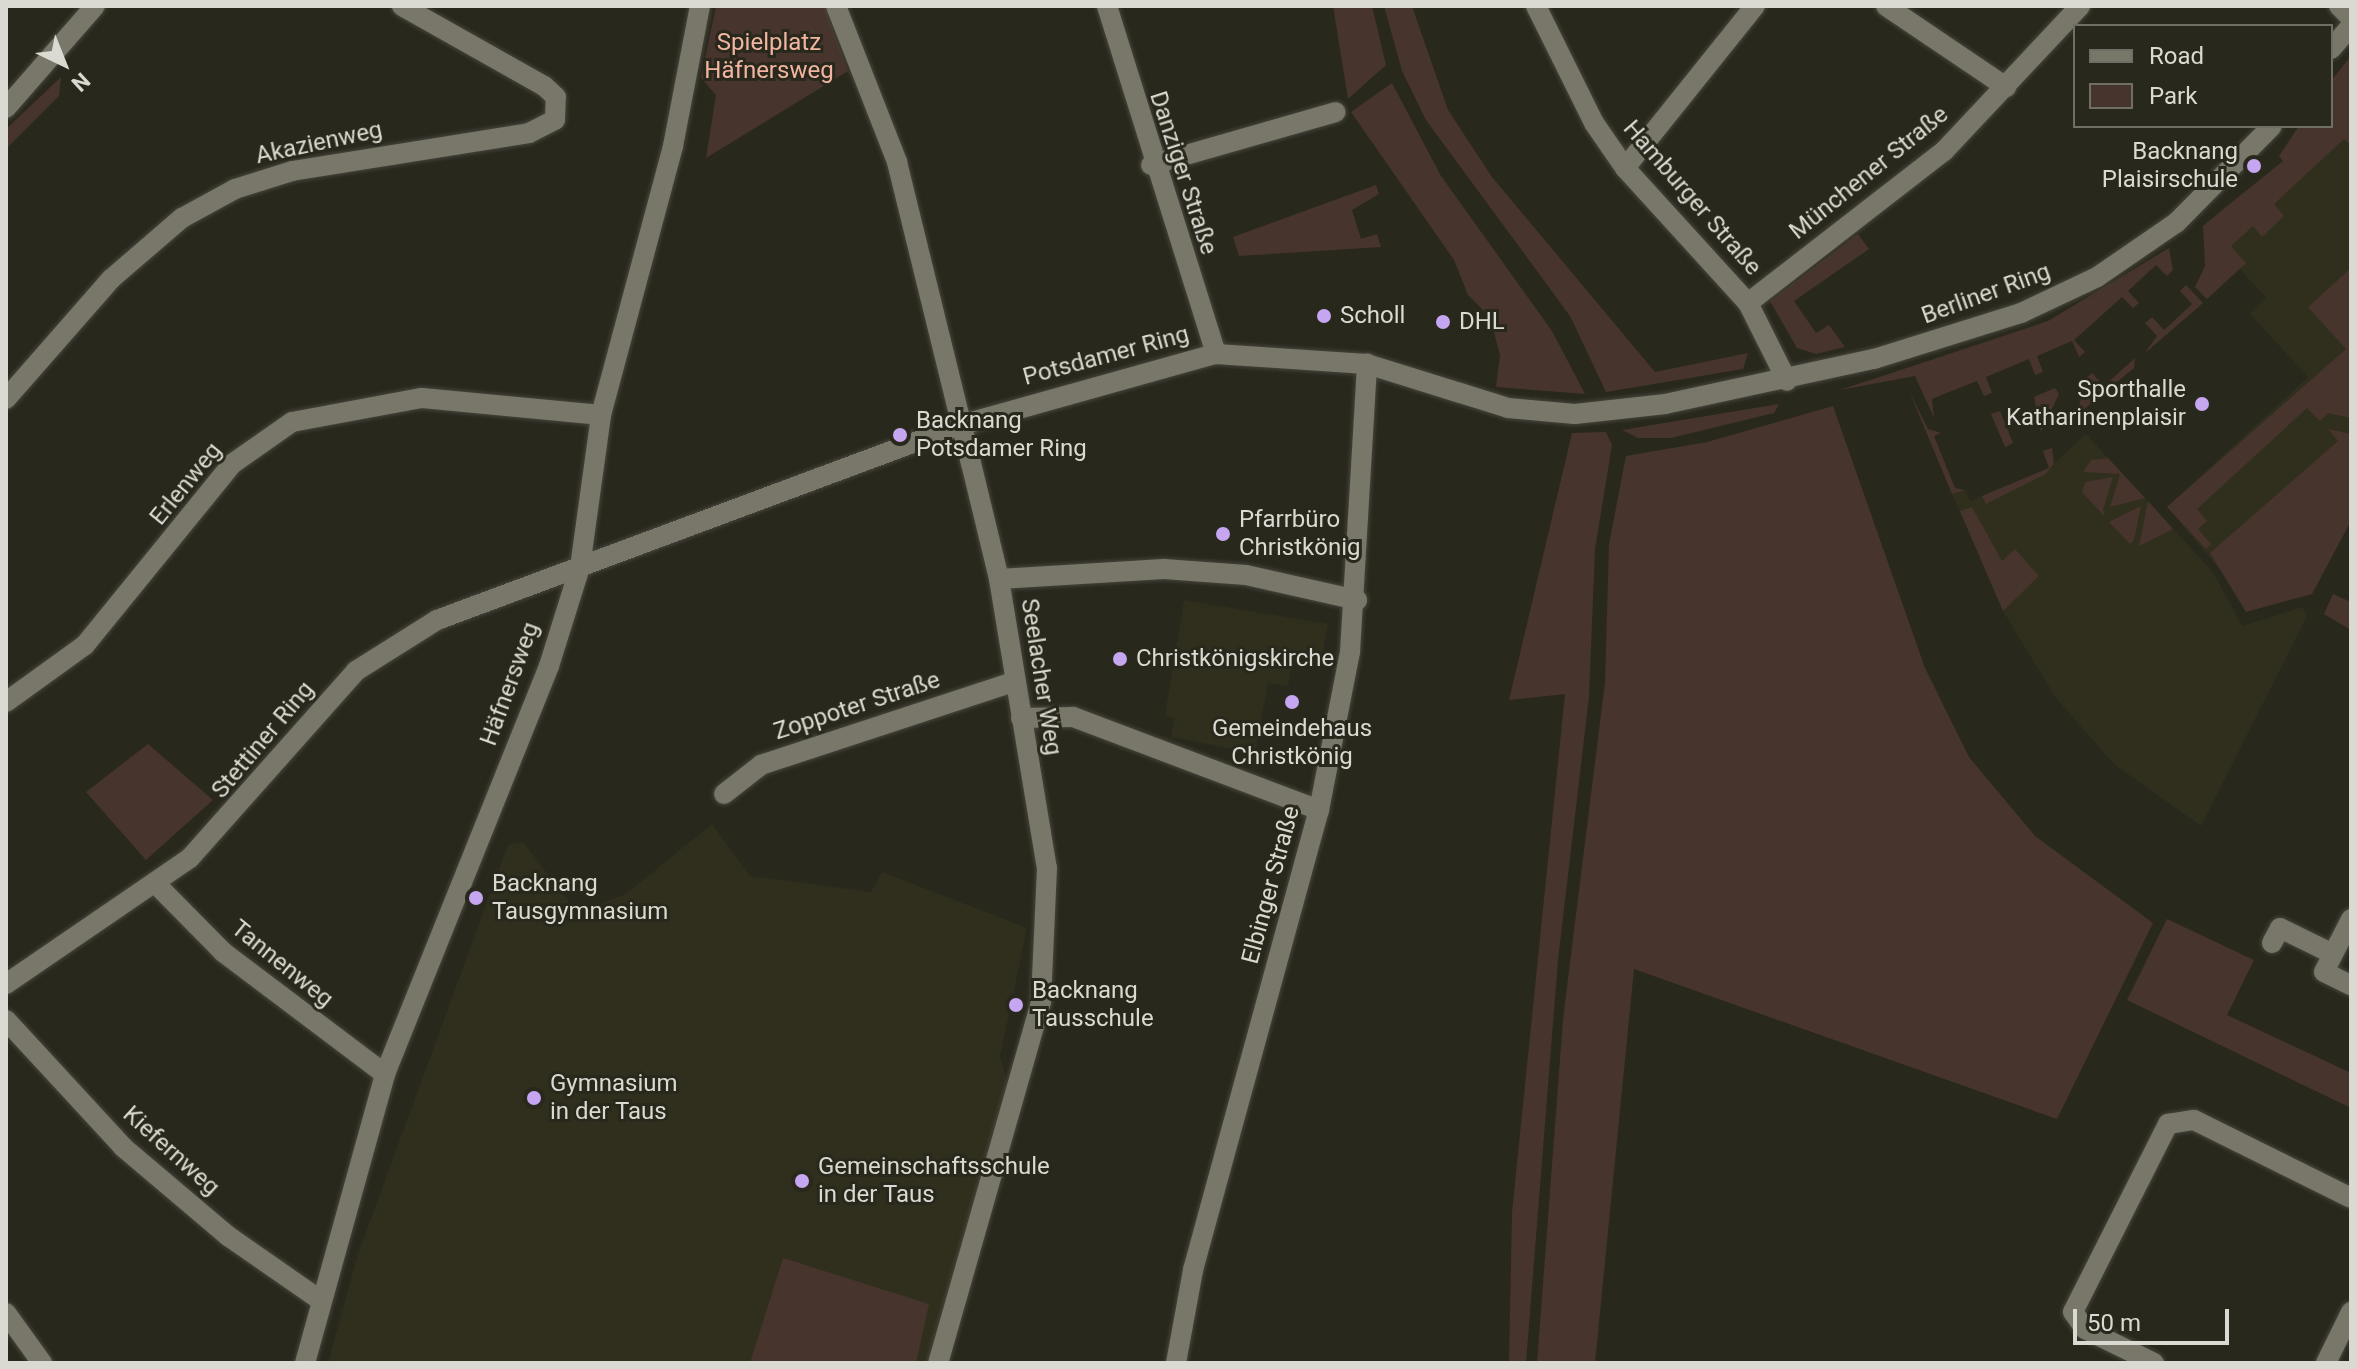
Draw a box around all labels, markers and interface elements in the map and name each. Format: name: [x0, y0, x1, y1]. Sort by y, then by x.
north arrow: [24, 24, 104, 104]
legend: [2073, 24, 2333, 128]
park label: Spielplatz Häfnersweg: [704, 29, 834, 85]
text: Road: [2149, 42, 2204, 70]
text: N: [67, 67, 95, 96]
text: Park: [2149, 82, 2197, 110]
street label: Danziger Straße: [1143, 88, 1223, 258]
street label: Münchener Straße: [1784, 100, 1954, 246]
street label: Hamburger Straße: [1617, 115, 1767, 281]
street label: Akazienweg: [253, 116, 385, 170]
place label: Backnang Plaisirschule: [2102, 138, 2238, 194]
marker: Backnang Plaisirschule: [2245, 157, 2263, 175]
street label: Berliner Ring: [1918, 257, 2054, 331]
place label: Scholl: [1340, 302, 1405, 330]
marker: Scholl: [1315, 307, 1333, 325]
place label: DHL: [1459, 308, 1505, 336]
marker: DHL: [1434, 313, 1452, 331]
street label: Potsdamer Ring: [1020, 320, 1192, 392]
place label: Sporthalle Katharinenplaisir: [2006, 376, 2186, 432]
marker: Sporthalle Katharinenplaisir: [2193, 395, 2211, 413]
place label: Backnang Potsdamer Ring: [916, 407, 1087, 463]
marker: Backnang Potsdamer Ring: [891, 426, 909, 444]
street label: Erlenweg: [144, 437, 228, 531]
place label: Pfarrbüro Christkönig: [1239, 506, 1360, 562]
marker: Pfarrbüro Christkönig: [1214, 525, 1232, 543]
street label: Seelacher Weg: [1014, 597, 1068, 757]
street label: Häfnersweg: [474, 618, 546, 750]
place label: Christkönigskirche: [1136, 645, 1334, 673]
marker: Christkönigskirche: [1111, 650, 1129, 668]
street label: Zoppoter Straße: [770, 666, 944, 746]
street label: Stettiner Ring: [206, 676, 320, 804]
marker: Gemeindehaus Christkönig: [1283, 693, 1301, 711]
place label: Gemeindehaus Christkönig: [1212, 715, 1372, 771]
street label: Elbinger Straße: [1236, 803, 1306, 967]
place label: Backnang Tausgymnasium: [492, 870, 668, 926]
marker: Backnang Tausgymnasium: [467, 889, 485, 907]
street label: Tannenweg: [225, 914, 339, 1014]
place label: Backnang Tausschule: [1032, 977, 1154, 1033]
marker: Backnang Tausschule: [1007, 996, 1025, 1014]
place label: Gymnasium in der Taus: [550, 1070, 678, 1126]
marker: Gymnasium in der Taus: [525, 1089, 543, 1107]
street label: Kiefernweg: [117, 1100, 225, 1202]
place label: Gemeinschaftsschule in der Taus: [818, 1153, 1050, 1209]
marker: Gemeinschaftsschule in der Taus: [793, 1172, 811, 1190]
scale bar: [2077, 1293, 2233, 1343]
text: 50 m: [2087, 1309, 2141, 1337]

